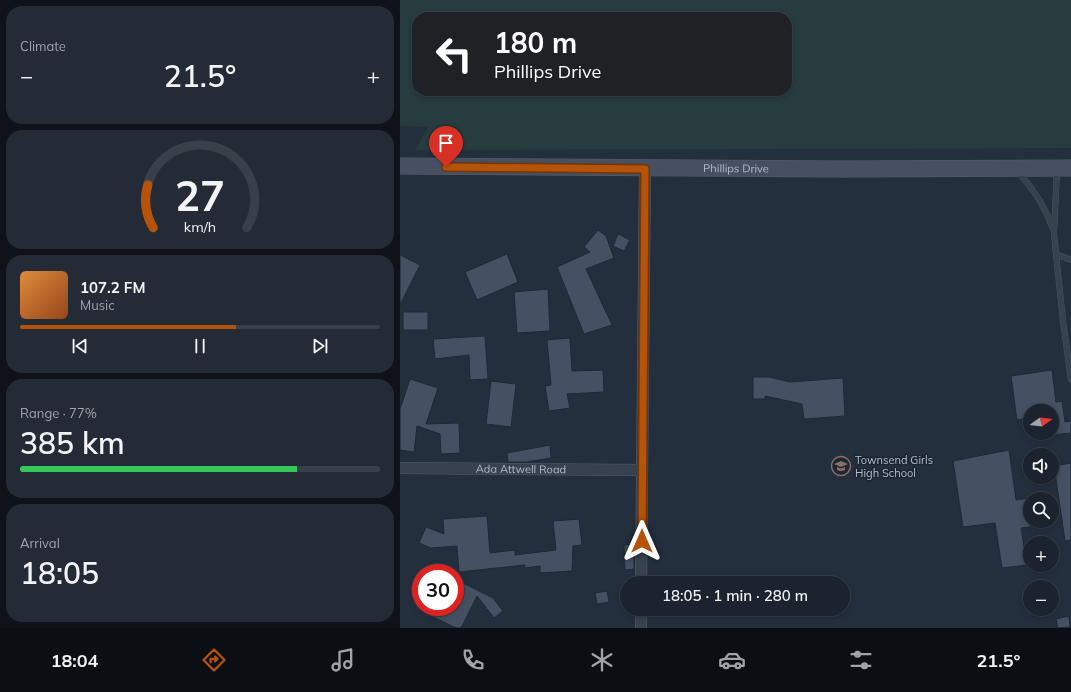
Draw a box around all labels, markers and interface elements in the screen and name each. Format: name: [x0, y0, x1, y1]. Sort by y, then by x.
text: 180 m: [494, 25, 577, 60]
icon: left: [428, 28, 480, 80]
text: Climate: [20, 38, 66, 54]
text: 21.5°: [164, 57, 236, 95]
text: Phillips Drive: [494, 60, 601, 83]
text: −: [20, 62, 33, 90]
text: +: [367, 62, 380, 90]
pin: [429, 126, 463, 167]
icon: arrive: [435, 132, 457, 154]
street label: Phillips Drive: [703, 161, 769, 176]
text: 27: [175, 168, 225, 220]
text: km/h: [184, 217, 216, 235]
text: 107.2 FM: [80, 278, 145, 297]
text: Music: [80, 297, 115, 313]
icon: previous: [69, 335, 91, 357]
icon: pause: [189, 335, 211, 357]
icon: next: [309, 335, 331, 357]
north arrow: [1023, 404, 1059, 440]
map controls: [1023, 404, 1059, 616]
text: Range · 77%: [20, 405, 97, 421]
text: 385 km: [20, 424, 125, 462]
button: sound: [1023, 448, 1059, 484]
place label: Townsend Girls High School: [855, 453, 933, 480]
school or university icon: Townsend Girls High School: [830, 455, 852, 477]
street label: Ada Attwell Road: [476, 462, 566, 476]
button: search: [1023, 492, 1059, 528]
position arrow: [621, 520, 663, 562]
text: Arrival: [20, 535, 60, 551]
button: +: [1023, 536, 1059, 572]
text: 18:05: [20, 554, 99, 592]
speed limit sign: 30: [412, 564, 464, 616]
button: −: [1023, 580, 1059, 616]
text: 18:05 · 1 min · 280 m: [662, 586, 808, 605]
icon: directions: [200, 646, 228, 674]
icon: music: [329, 646, 357, 674]
icon: phone: [459, 646, 487, 674]
icon: climate: [588, 646, 616, 674]
icon: car: [718, 646, 746, 674]
icon: filters: [847, 646, 875, 674]
text: 18:04: [51, 649, 98, 672]
text: 21.5°: [977, 649, 1020, 672]

